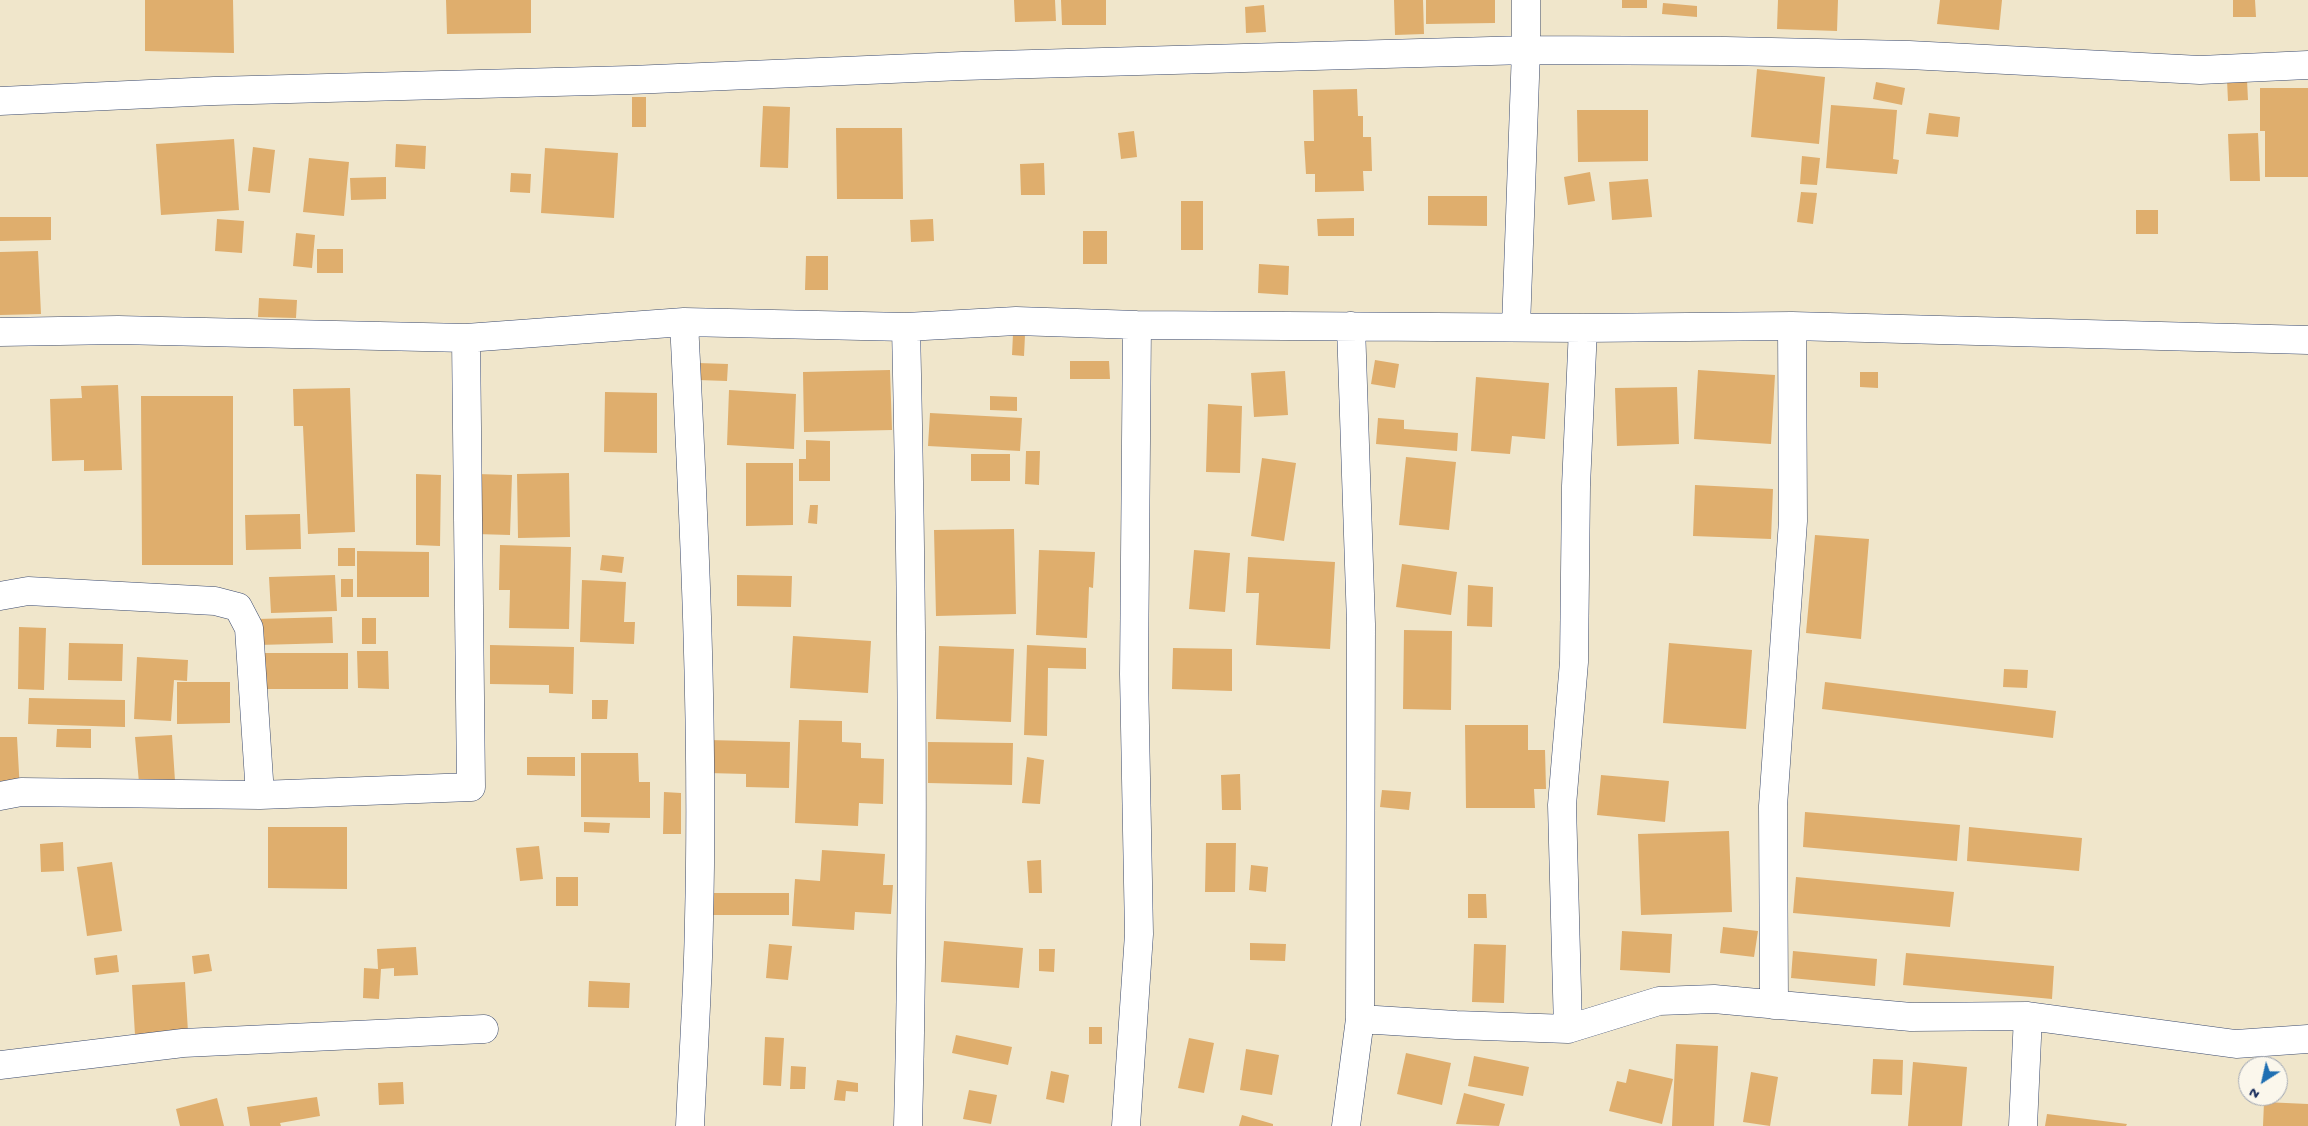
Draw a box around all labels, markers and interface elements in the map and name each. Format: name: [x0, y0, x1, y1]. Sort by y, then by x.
north arrow: [2238, 1056, 2288, 1106]
text: N: [2246, 1083, 2263, 1102]

